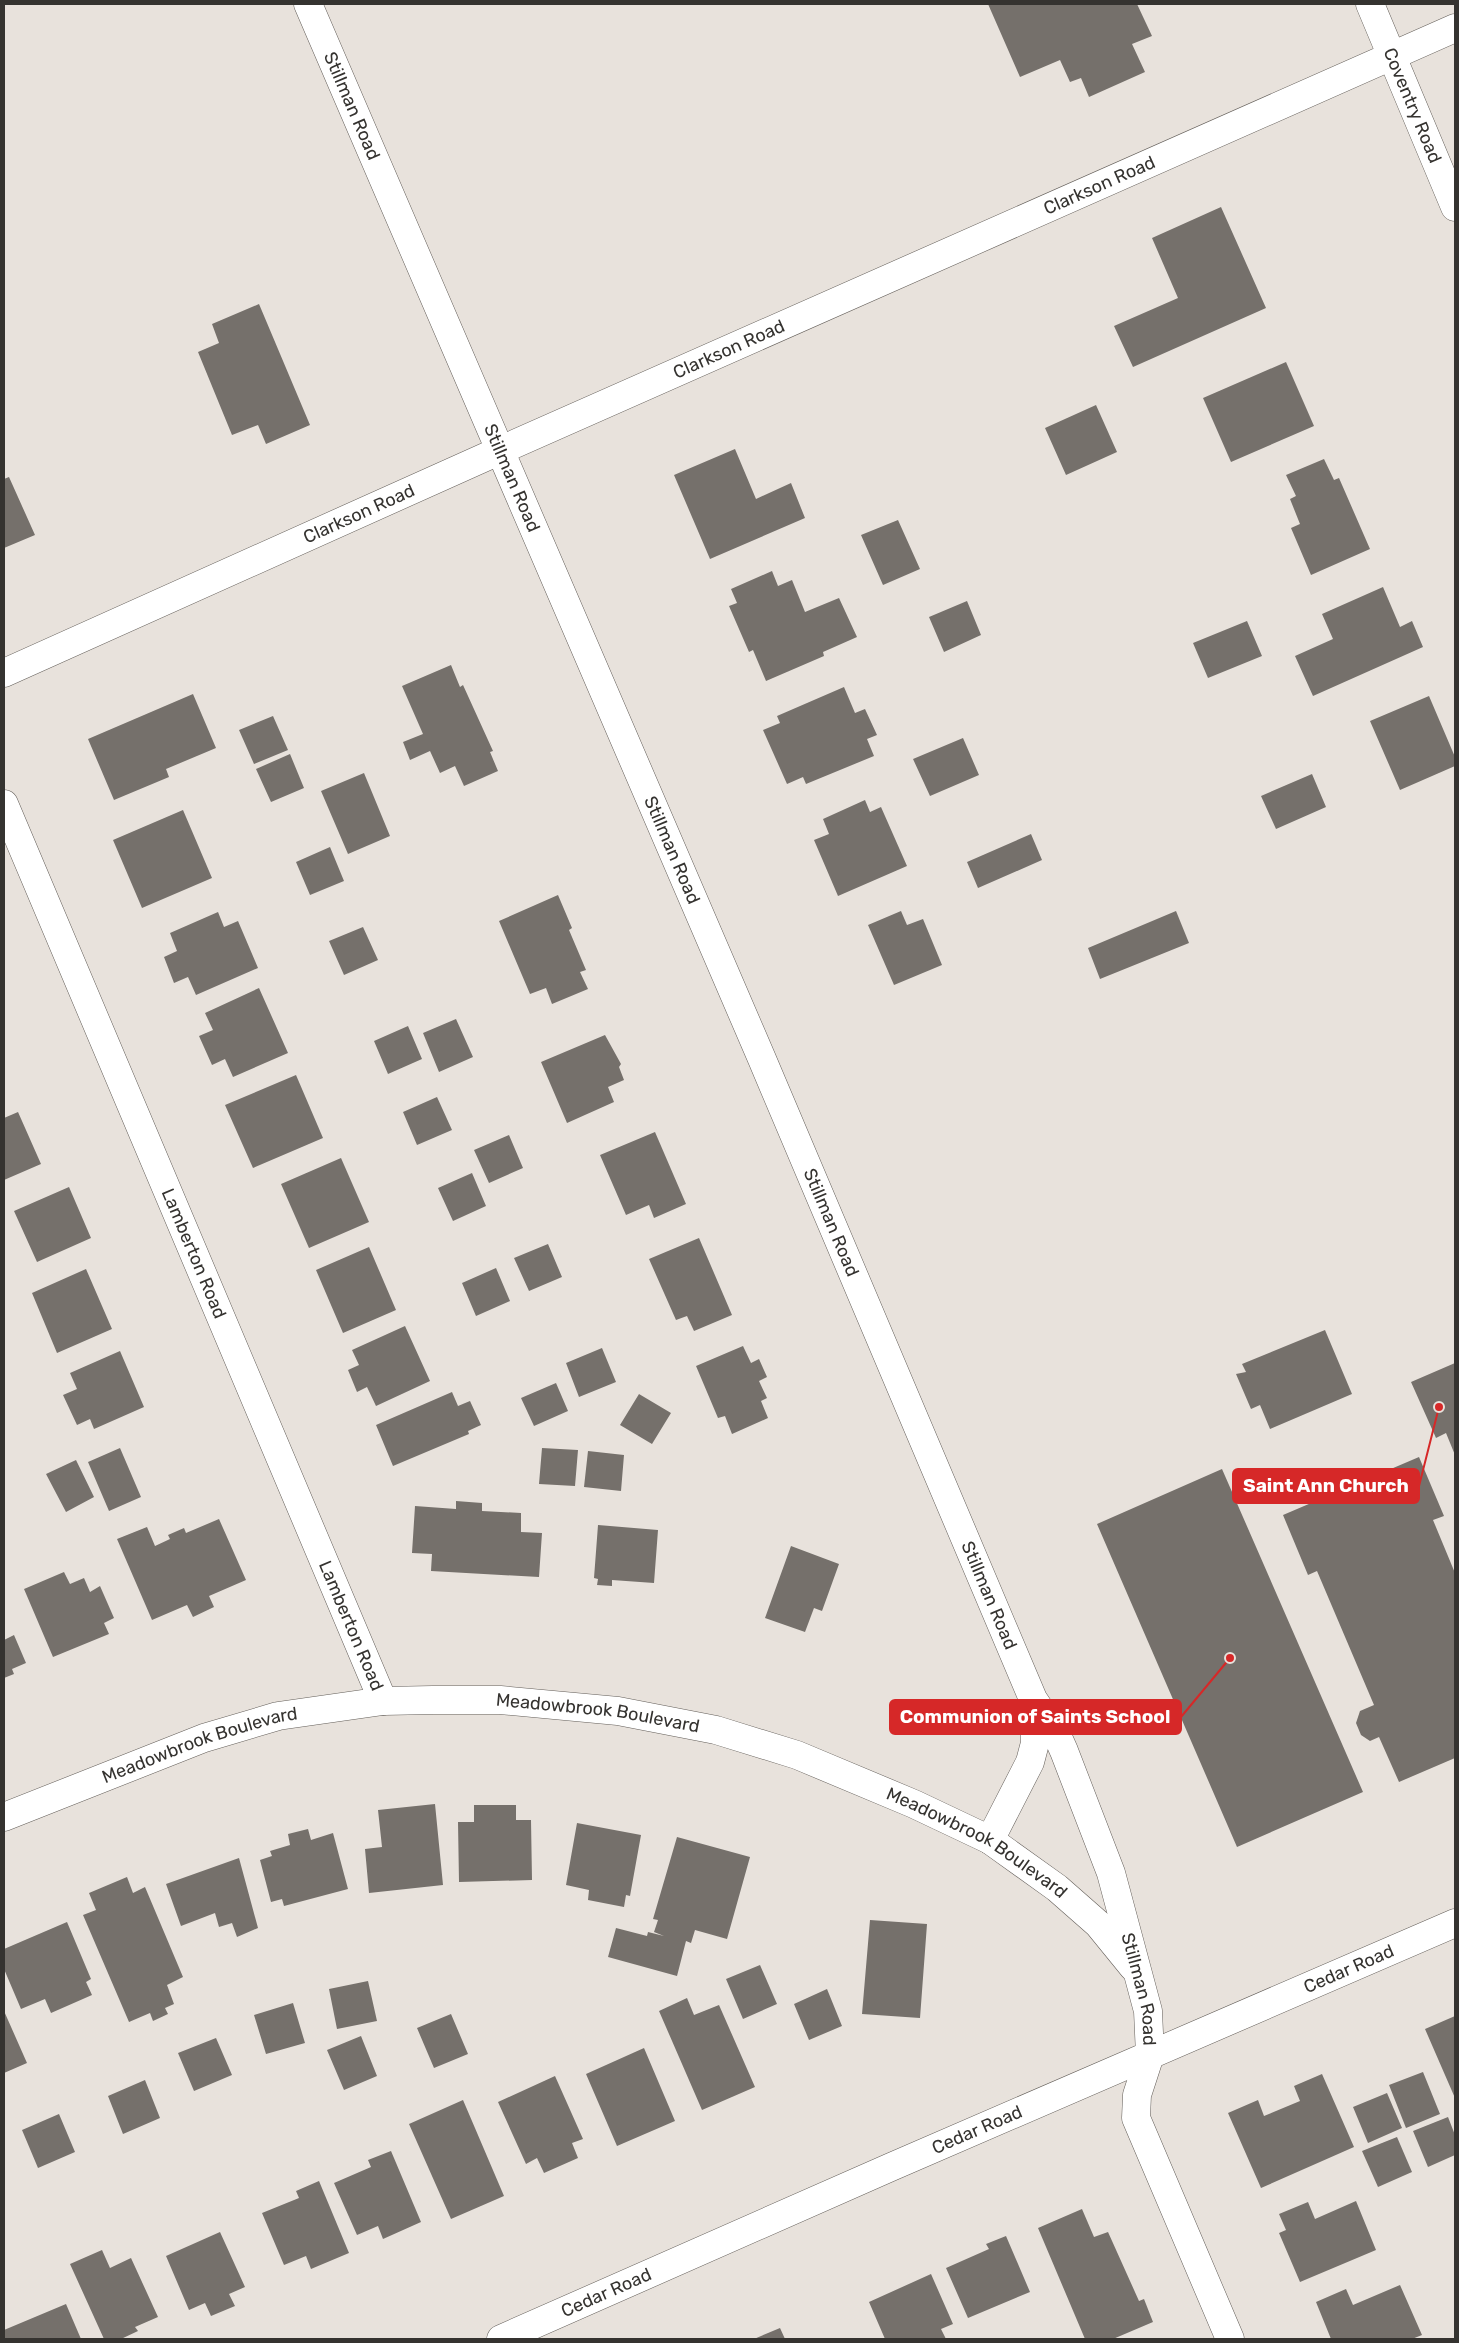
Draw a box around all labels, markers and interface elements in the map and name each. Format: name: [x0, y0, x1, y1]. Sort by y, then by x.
street label: Coventry Road: [1379, 44, 1446, 166]
street label: Stillman Road: [319, 49, 385, 163]
street label: Clarkson Road: [1040, 151, 1159, 220]
street label: Clarkson Road: [670, 315, 788, 383]
street label: Stillman Road: [479, 421, 545, 535]
street label: Clarkson Road: [300, 479, 418, 548]
street label: Stillman Road: [639, 793, 705, 907]
street label: Stillman Road: [799, 1165, 864, 1280]
street label: Lamberton Road: [157, 1185, 231, 1322]
callout: Saint Ann Church: [1233, 1469, 1419, 1503]
text: Saint Ann Church: [1243, 1474, 1409, 1497]
street label: Stillman Road: [956, 1538, 1022, 1653]
street label: Lamberton Road: [314, 1557, 388, 1694]
street label: Meadowbrook Boulevard: [495, 1689, 702, 1738]
callout: Communion of Saints School: [890, 1700, 1181, 1734]
street label: Meadowbrook Boulevard: [99, 1702, 299, 1788]
text: Communion of Saints School: [900, 1705, 1170, 1728]
street label: Meadowbrook Boulevard: [883, 1783, 1072, 1903]
street label: Stillman Road: [1117, 1930, 1161, 2046]
street label: Cedar Road: [1300, 1940, 1397, 1998]
street label: Cedar Road: [928, 2101, 1026, 2159]
street label: Cedar Road: [558, 2263, 655, 2322]

